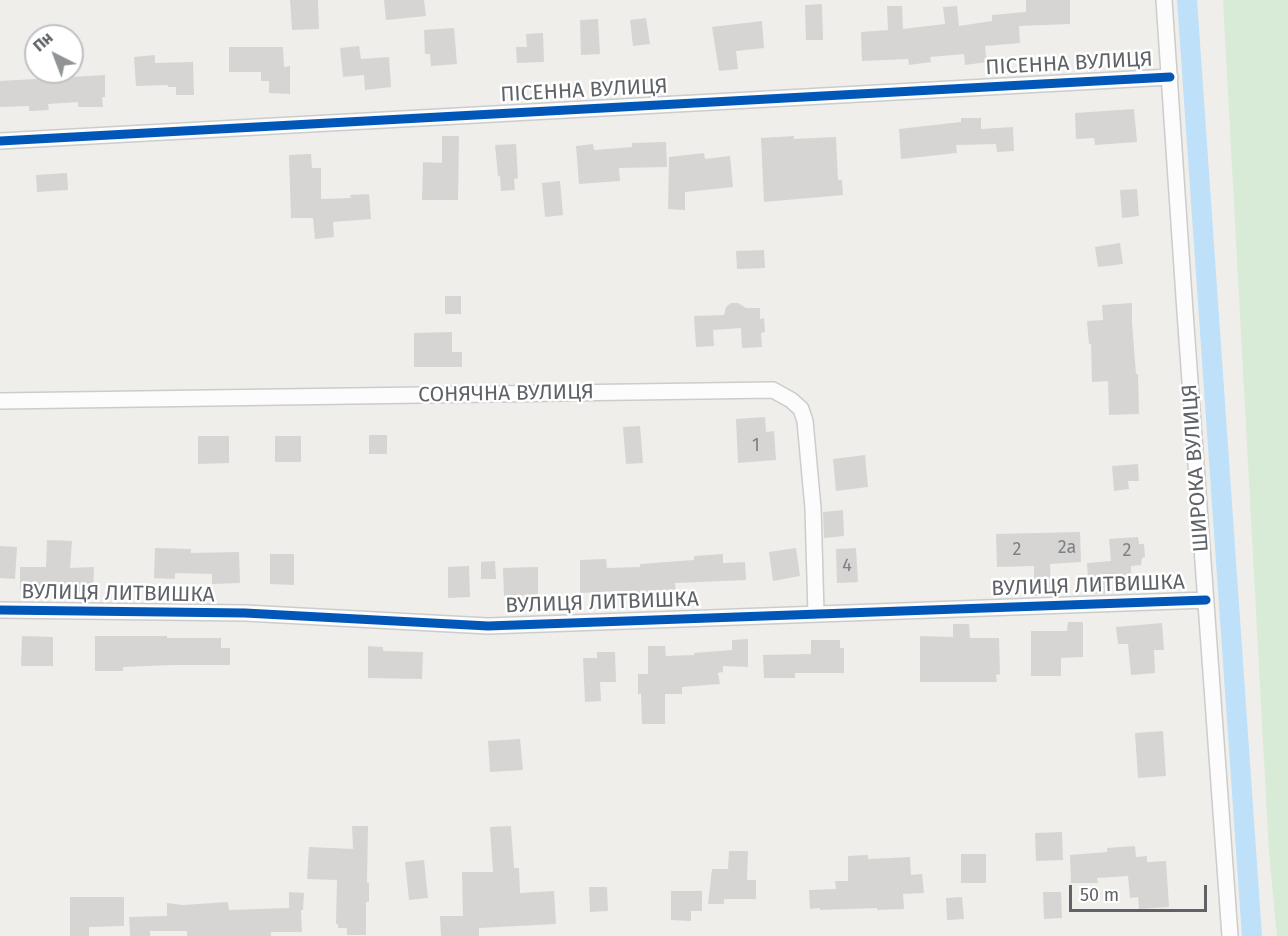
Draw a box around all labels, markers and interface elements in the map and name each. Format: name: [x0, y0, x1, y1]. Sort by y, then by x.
north arrow: [24, 24, 84, 84]
text: Пн: [29, 28, 57, 55]
street label: ПІСЕННА ВУЛИЦЯ: [985, 47, 1153, 81]
street label: ПІСЕННА ВУЛИЦЯ: [500, 74, 668, 108]
street label: СОНЯЧНА ВУЛИЦЯ: [418, 380, 594, 408]
street label: ШИРОКА ВУЛИЦЯ: [1178, 383, 1214, 553]
house number: 1: [752, 435, 760, 457]
house number: 2а: [1058, 537, 1076, 559]
house number: 2: [1013, 539, 1021, 561]
house number: 2: [1123, 540, 1131, 562]
house number: 4: [842, 555, 852, 577]
street label: ВУЛИЦЯ ЛИТВИШКА: [991, 570, 1185, 602]
street label: ВУЛИЦЯ ЛИТВИШКА: [21, 580, 215, 608]
street label: ВУЛИЦЯ ЛИТВИШКА: [505, 587, 699, 619]
scale bar: [1072, 873, 1210, 911]
text: 50 m: [1080, 884, 1119, 906]

